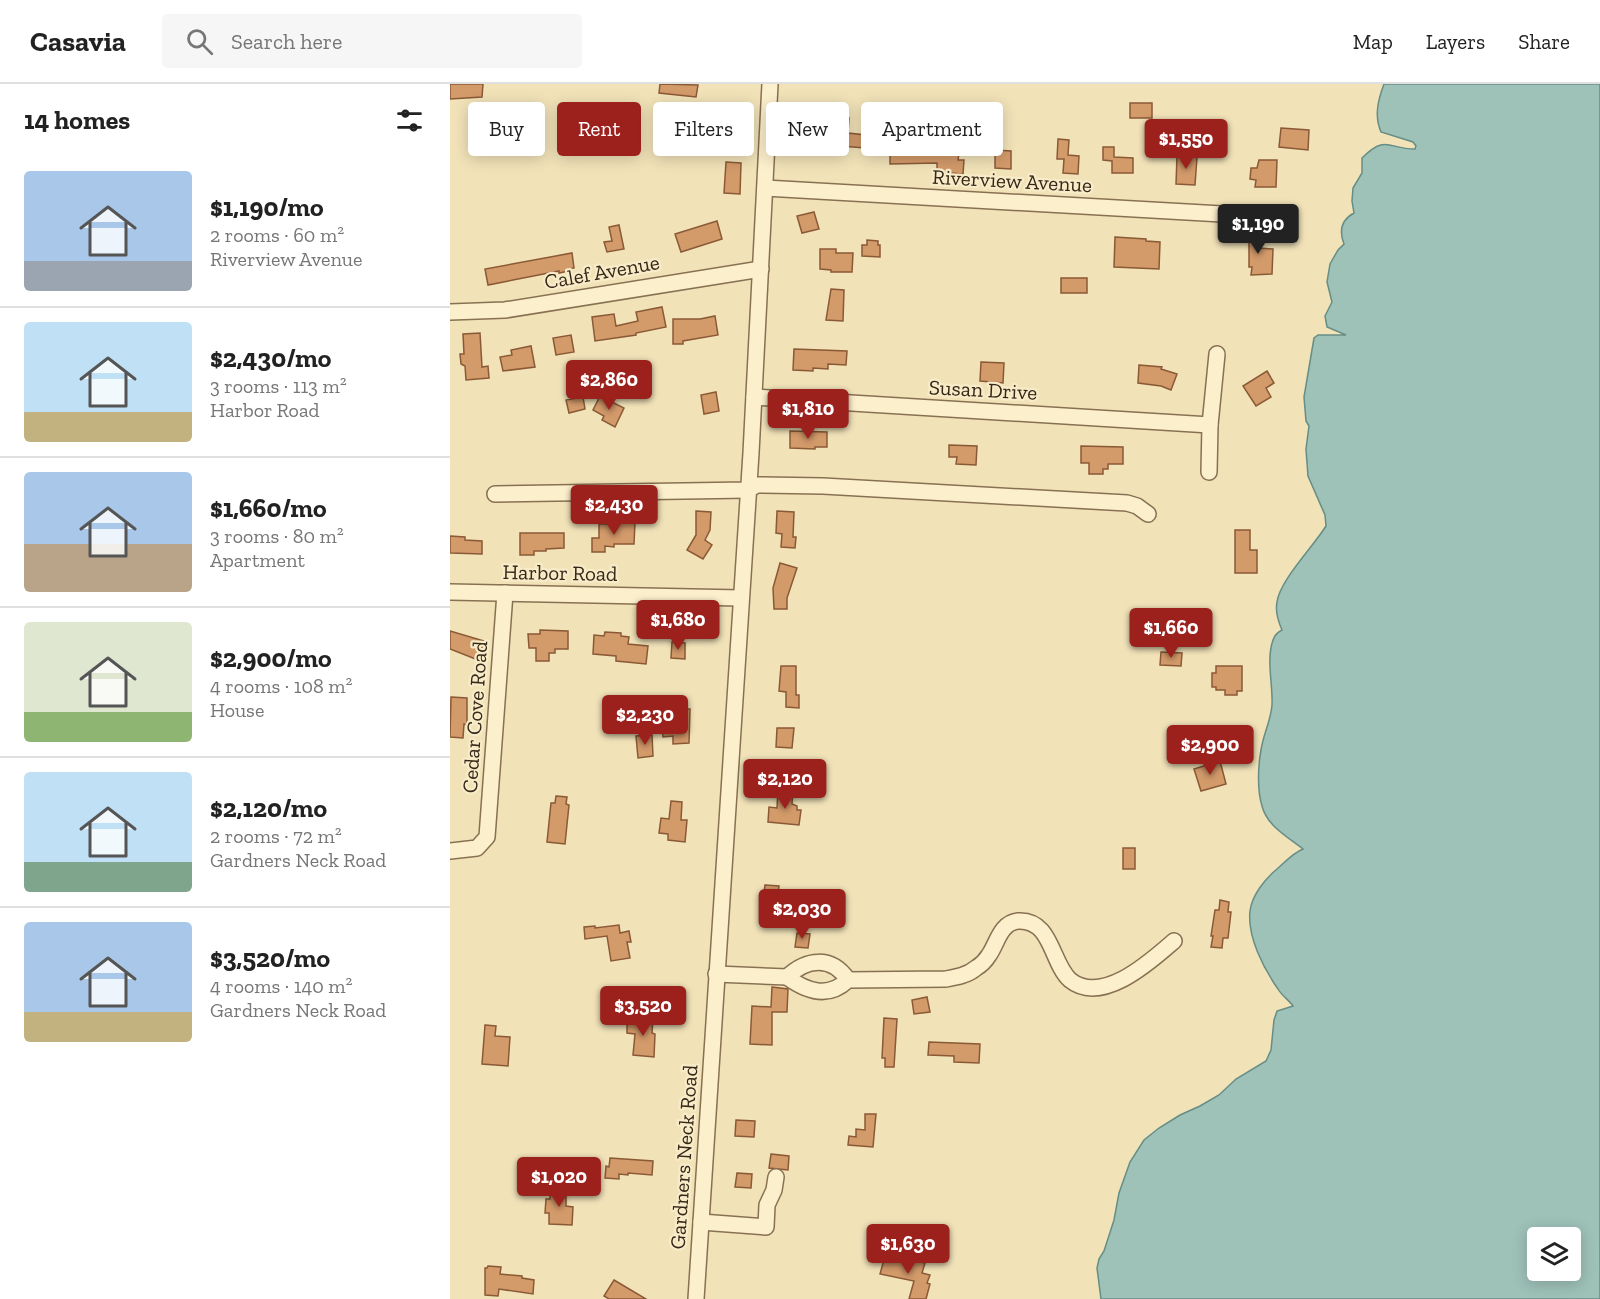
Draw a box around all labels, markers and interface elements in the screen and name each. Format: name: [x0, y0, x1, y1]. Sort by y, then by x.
search box: [162, 14, 582, 68]
text: Casavia: [30, 25, 126, 58]
icon: search: [183, 25, 216, 58]
text: Search here: [231, 28, 342, 55]
text: Map: [1353, 29, 1393, 54]
text: Layers: [1426, 29, 1485, 54]
text: Share: [1518, 29, 1570, 54]
chip: Buy: [468, 102, 545, 156]
chip: Rent: [557, 102, 641, 156]
chip: Filters: [653, 102, 754, 156]
chip: New: [766, 102, 849, 156]
chip: Apartment: [861, 102, 1003, 156]
text: 14 homes: [24, 104, 130, 136]
icon: filters: [393, 104, 426, 137]
pin: $1,550: [1137, 119, 1235, 170]
text: $1,550: [1159, 126, 1213, 150]
street label: Riverview Avenue: [931, 164, 1093, 197]
text: $1,190/mo: [210, 191, 324, 223]
icon: home: [72, 195, 144, 267]
pin: $1,190: [1209, 204, 1307, 255]
text: $1,190: [1232, 211, 1284, 235]
text: 2 rooms · 60 m²: [210, 223, 344, 247]
text: Riverview Avenue: [210, 247, 362, 271]
street label: Calef Avenue: [542, 249, 662, 294]
text: $2,430/mo: [210, 342, 331, 374]
icon: home: [72, 346, 144, 418]
pin: $2,860: [560, 360, 658, 411]
text: $2,860: [580, 367, 638, 391]
text: 3 rooms · 113 m²: [210, 374, 347, 398]
street label: Susan Drive: [928, 374, 1038, 405]
pin: $1,810: [759, 389, 857, 440]
text: $1,810: [782, 396, 834, 420]
text: Harbor Road: [210, 398, 320, 422]
pin: $2,430: [565, 485, 663, 536]
text: $1,660/mo: [210, 492, 327, 524]
text: $2,430: [585, 492, 643, 516]
icon: home: [72, 496, 144, 568]
text: 3 rooms · 80 m²: [210, 524, 344, 548]
text: Apartment: [210, 548, 305, 572]
street label: Harbor Road: [502, 559, 618, 586]
pin: $1,680: [629, 600, 727, 651]
text: $1,680: [650, 607, 706, 631]
pin: $1,660: [1122, 608, 1220, 659]
text: $1,660: [1143, 615, 1199, 639]
street label: Cedar Cove Road: [457, 640, 492, 794]
text: $2,900/mo: [210, 642, 332, 674]
icon: home: [72, 646, 144, 718]
text: 4 rooms · 108 m²: [210, 674, 352, 698]
pin: $2,230: [596, 695, 694, 746]
text: House: [210, 698, 264, 722]
text: $2,230: [616, 702, 674, 726]
pin: $2,900: [1161, 725, 1259, 776]
text: $2,900: [1181, 732, 1239, 756]
pin: $2,120: [736, 759, 834, 810]
text: $2,120: [757, 766, 813, 790]
text: $2,120/mo: [210, 792, 327, 824]
icon: home: [72, 796, 144, 868]
text: 2 rooms · 72 m²: [210, 824, 342, 848]
text: Gardners Neck Road: [210, 848, 386, 872]
pin: $2,030: [753, 889, 851, 940]
text: $2,030: [773, 896, 831, 920]
text: $3,520/mo: [210, 942, 330, 974]
icon: home: [72, 946, 144, 1018]
text: 4 rooms · 140 m²: [210, 974, 352, 998]
pin: $3,520: [594, 986, 692, 1037]
text: $3,520: [614, 993, 672, 1017]
text: Gardners Neck Road: [210, 998, 386, 1022]
street label: Gardners Neck Road: [665, 1063, 702, 1250]
pin: $1,020: [510, 1157, 608, 1208]
text: $1,020: [531, 1164, 587, 1188]
pin: $1,630: [859, 1224, 957, 1275]
map controls: [1527, 1227, 1581, 1281]
button: layers: [1527, 1227, 1581, 1281]
text: $1,630: [881, 1231, 935, 1255]

